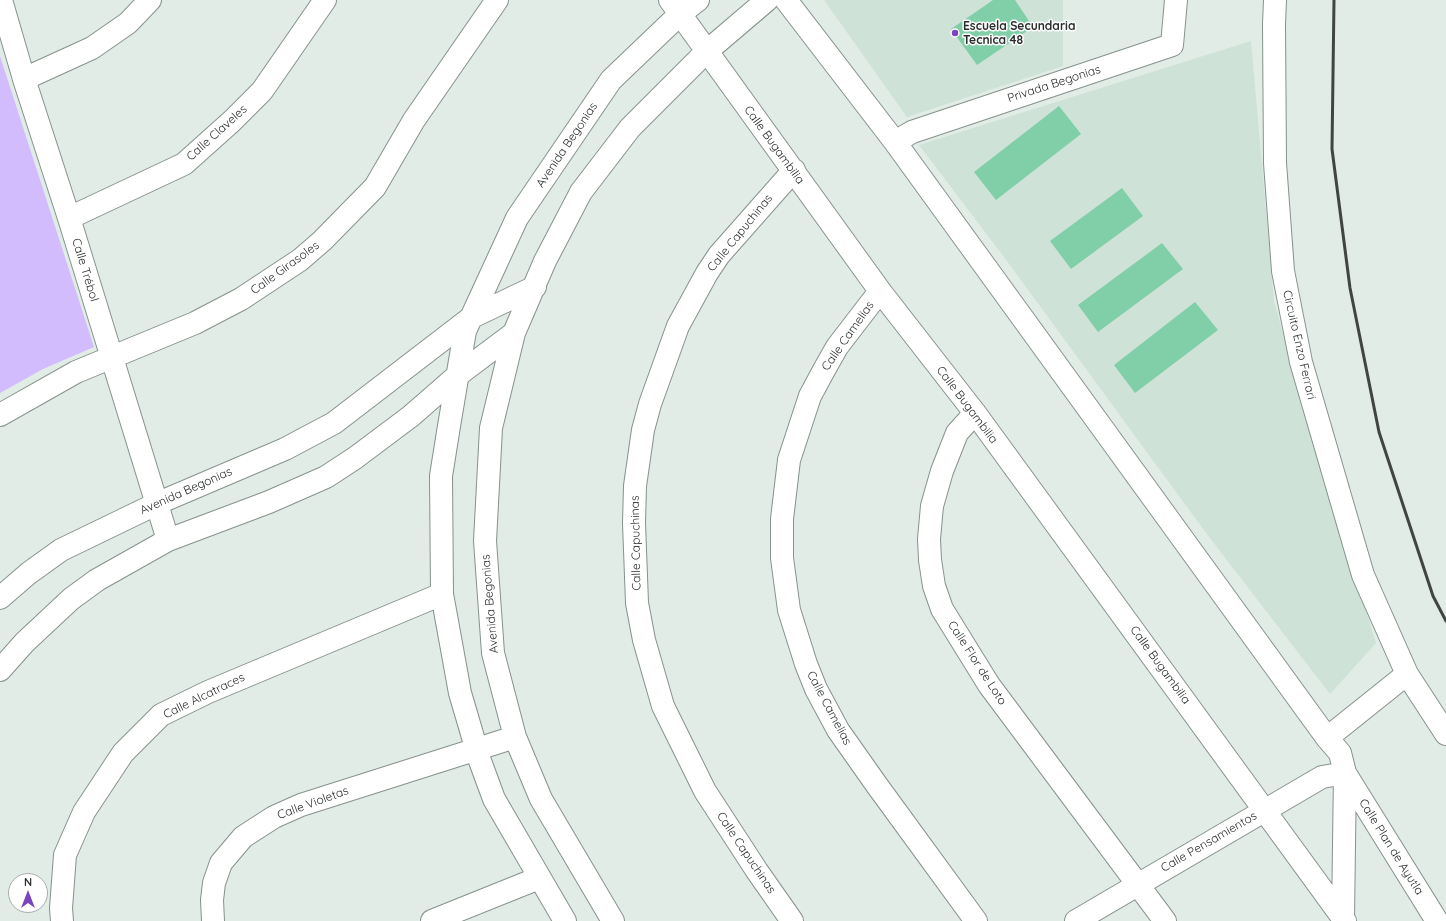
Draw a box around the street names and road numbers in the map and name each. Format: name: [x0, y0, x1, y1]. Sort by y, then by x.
street label: Privada Begonias: [1006, 62, 1102, 106]
street label: Avenida Begonias: [533, 100, 601, 190]
street label: Calle Claveles: [184, 102, 250, 164]
street label: Calle Bugambilia: [741, 103, 807, 187]
street label: Calle Capuchinas: [704, 191, 776, 275]
street label: Calle Trébol: [69, 237, 101, 303]
street label: Calle Girasoles: [248, 238, 322, 298]
street label: Circuito Enzo Ferrari: [1279, 289, 1319, 401]
street label: Calle Camelias: [819, 298, 877, 374]
street label: Calle Bugambilia: [933, 363, 1001, 447]
street label: Avenida Begonias: [138, 464, 234, 518]
street label: Calle Capuchinas: [628, 495, 644, 591]
street label: Avenida Begonias: [479, 554, 501, 654]
street label: Calle Flor de Loto: [944, 618, 1010, 708]
street label: Calle Bugambilia: [1127, 623, 1193, 707]
street label: Calle Camelias: [803, 669, 855, 747]
street label: Calle Alcatraces: [161, 670, 247, 722]
street label: Calle Violetas: [275, 783, 351, 823]
street label: Calle Plan de Ayutla: [1356, 796, 1426, 898]
street label: Calle Pensamientos: [1158, 809, 1260, 875]
street label: Calle Capuchinas: [713, 810, 779, 896]

